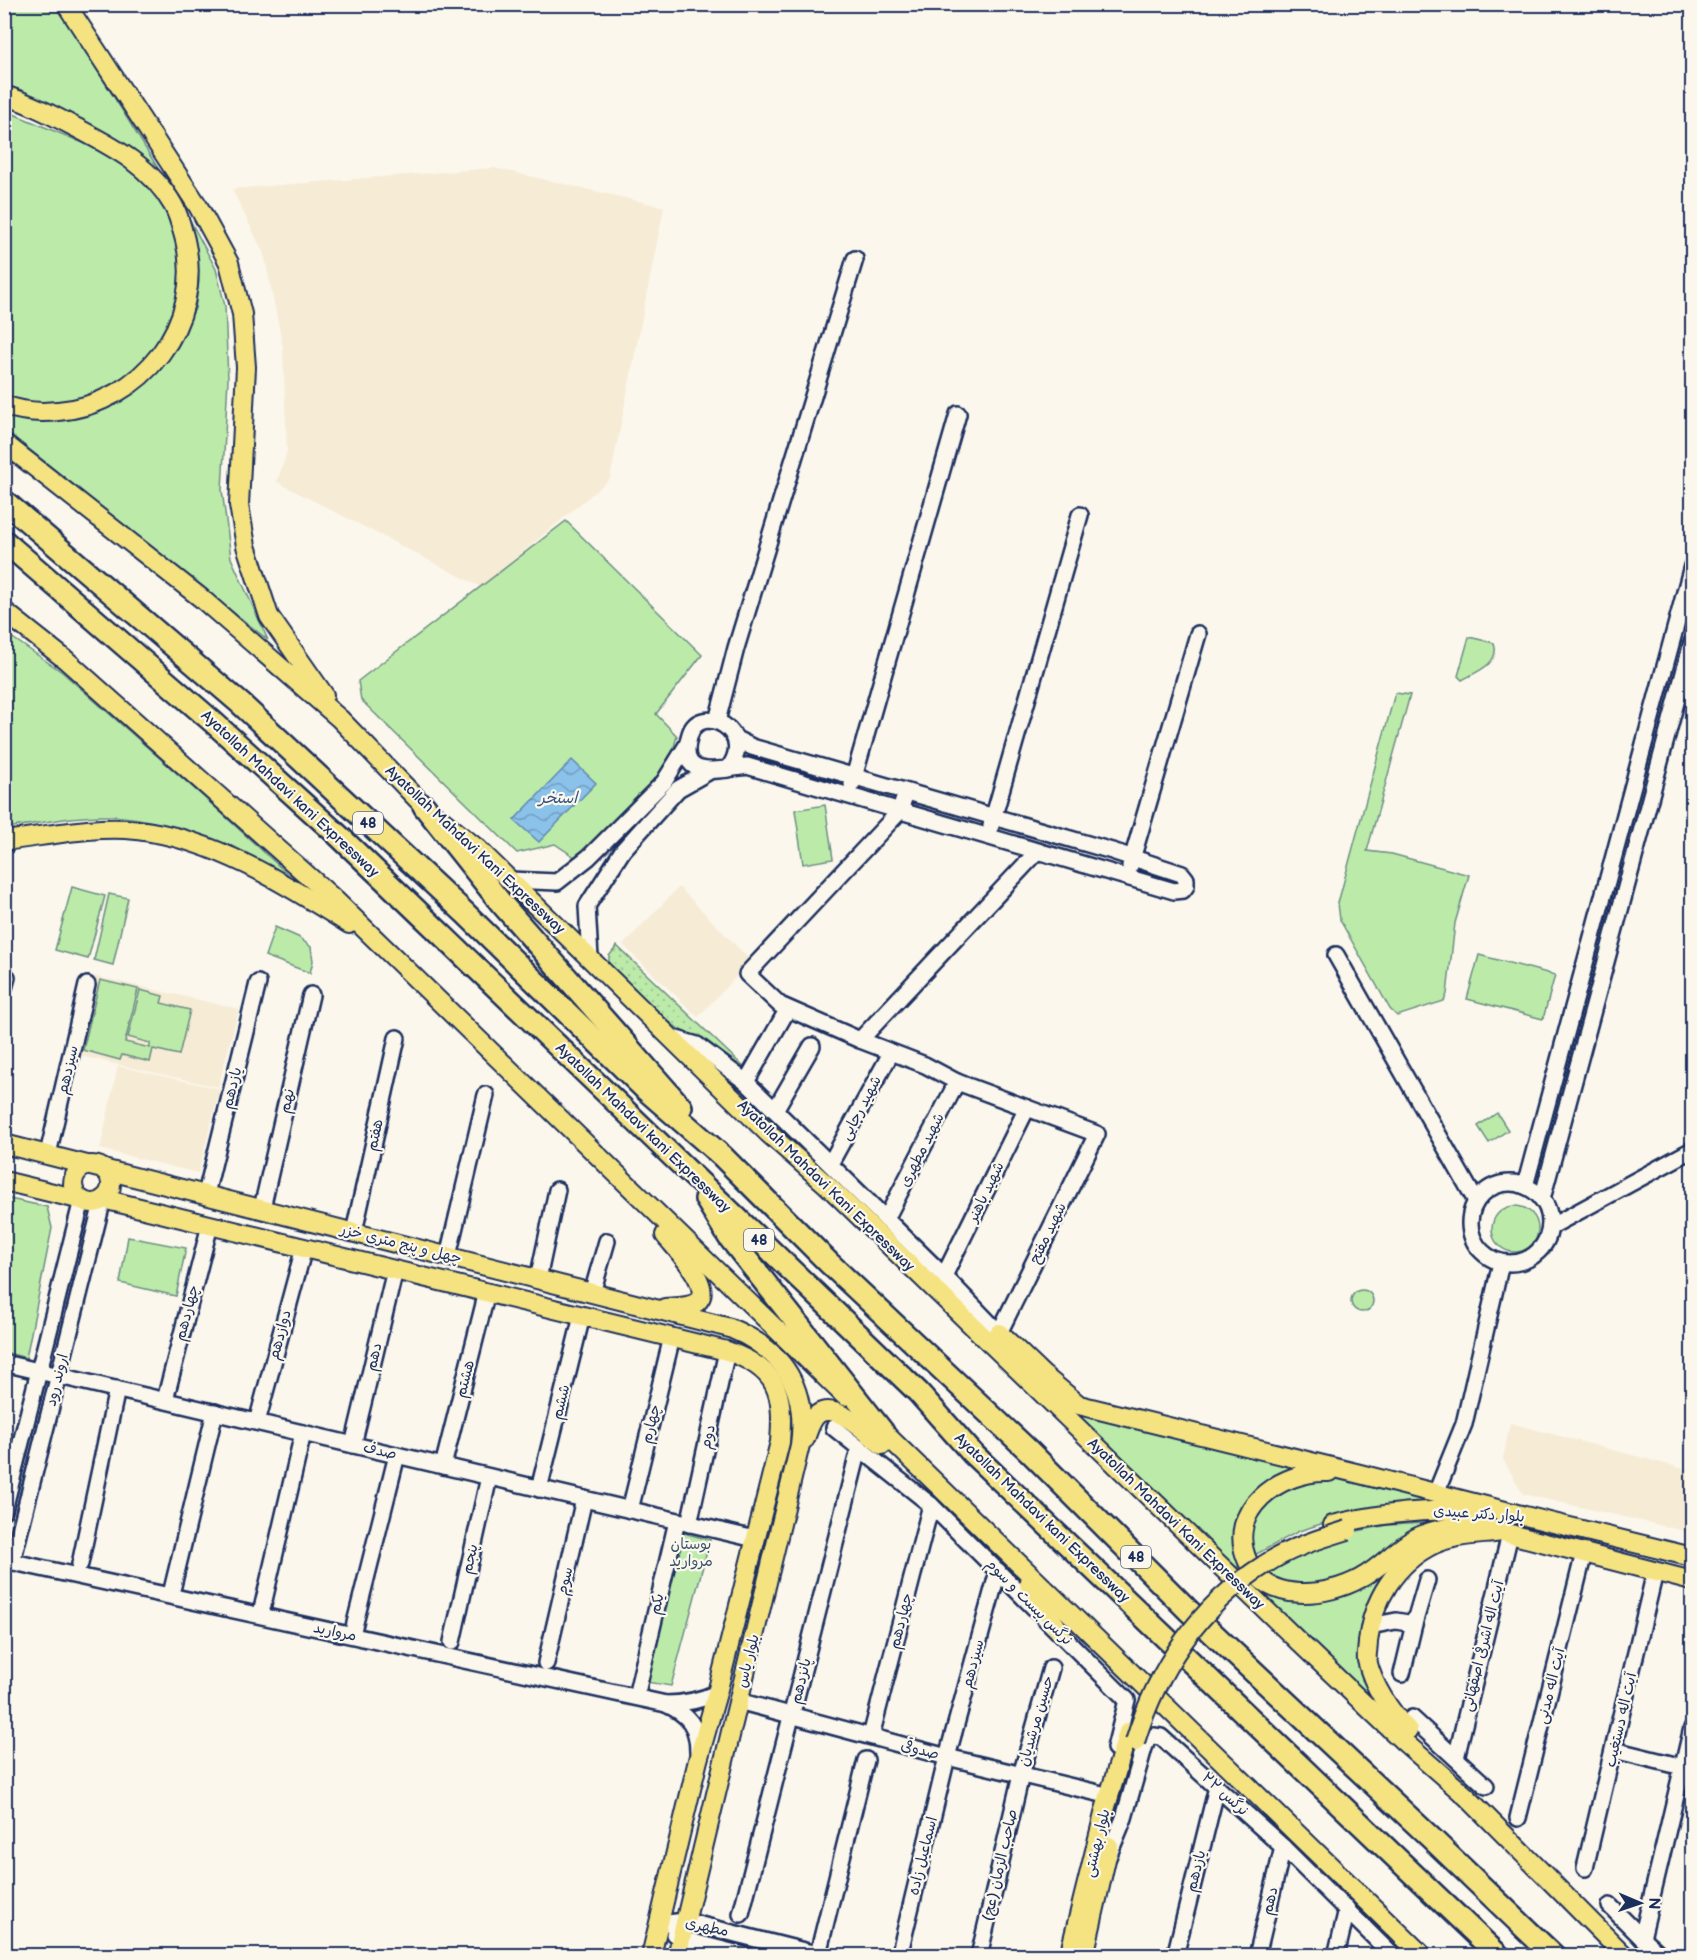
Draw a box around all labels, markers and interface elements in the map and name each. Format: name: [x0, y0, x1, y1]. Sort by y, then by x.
street label: Ayatollah Mahdavi kani Expressway: [197, 706, 383, 882]
street label: Ayatollah Mahdavi Kani Expressway: [381, 762, 569, 939]
water label: استخر: [537, 789, 579, 808]
road number: 48: [353, 812, 383, 834]
street label: Ayatollah Mahdavi kani Expressway: [551, 1039, 735, 1217]
street label: سیزدهم: [53, 1044, 84, 1097]
street label: یازدهم: [218, 1065, 248, 1111]
street label: شهید رجایی: [836, 1072, 886, 1144]
street label: نهم: [275, 1087, 301, 1116]
street label: Ayatollah Mahdavi Kani Expressway: [733, 1096, 919, 1276]
street label: شهید مطهری: [895, 1110, 949, 1190]
street label: هفتم: [362, 1117, 390, 1153]
street label: شهید باهنر: [962, 1159, 1009, 1227]
street label: شهید مفتح: [1025, 1199, 1071, 1267]
street label: چهل و پنج متری خزر: [338, 1220, 464, 1268]
road number: 48: [744, 1229, 774, 1251]
street label: چهاردهم: [170, 1283, 206, 1344]
street label: دوازدهم: [264, 1308, 297, 1362]
street label: دهم: [362, 1341, 388, 1373]
street label: اروند رود: [41, 1352, 73, 1408]
street label: هشتم: [451, 1358, 481, 1400]
street label: ششم: [547, 1383, 576, 1422]
street label: چهارم: [637, 1402, 666, 1446]
street label: دوم: [696, 1423, 722, 1451]
street label: Ayatollah Mahdavi kani Expressway: [950, 1429, 1134, 1607]
street label: Ayatollah Mahdavi Kani Expressway: [1083, 1434, 1269, 1614]
street label: صدف: [361, 1438, 399, 1464]
street label: بلوار دکتر عبیدی: [1433, 1501, 1525, 1527]
park label: بوستان مروارید: [669, 1535, 713, 1571]
street label: پنجم: [457, 1542, 485, 1576]
road number: 48: [1121, 1546, 1151, 1568]
street label: نرگس بیست و سوم: [980, 1555, 1076, 1651]
street label: سوم: [553, 1565, 579, 1597]
street label: آیت اله اشرفی اصفهانی: [1457, 1577, 1509, 1713]
street label: چهاردهم: [885, 1591, 919, 1652]
street label: یکم: [645, 1592, 671, 1617]
street label: مروارید: [312, 1618, 358, 1646]
street label: بلوار یاس: [732, 1632, 764, 1690]
street label: سیزدهم: [957, 1637, 990, 1691]
street label: آیت اله مدنی: [1532, 1645, 1570, 1726]
street label: پانزدهم: [786, 1656, 818, 1706]
street label: آیت اله دستغیب: [1601, 1670, 1641, 1769]
street label: حسین مرشدیان: [1014, 1673, 1058, 1769]
street label: صدوقی: [899, 1734, 942, 1764]
street label: نرگس ۲۲: [1198, 1768, 1252, 1820]
street label: صاحب الزمان (عج): [978, 1807, 1022, 1923]
street label: بلوار بهشتی: [1079, 1807, 1115, 1879]
street label: اسماعیل زاده: [904, 1815, 942, 1897]
street label: یازدهم: [1182, 1848, 1212, 1894]
north arrow: [1610, 1873, 1670, 1933]
street label: دهم: [1258, 1885, 1284, 1917]
text: N: [1644, 1897, 1663, 1910]
street label: مطهری: [683, 1913, 731, 1941]

